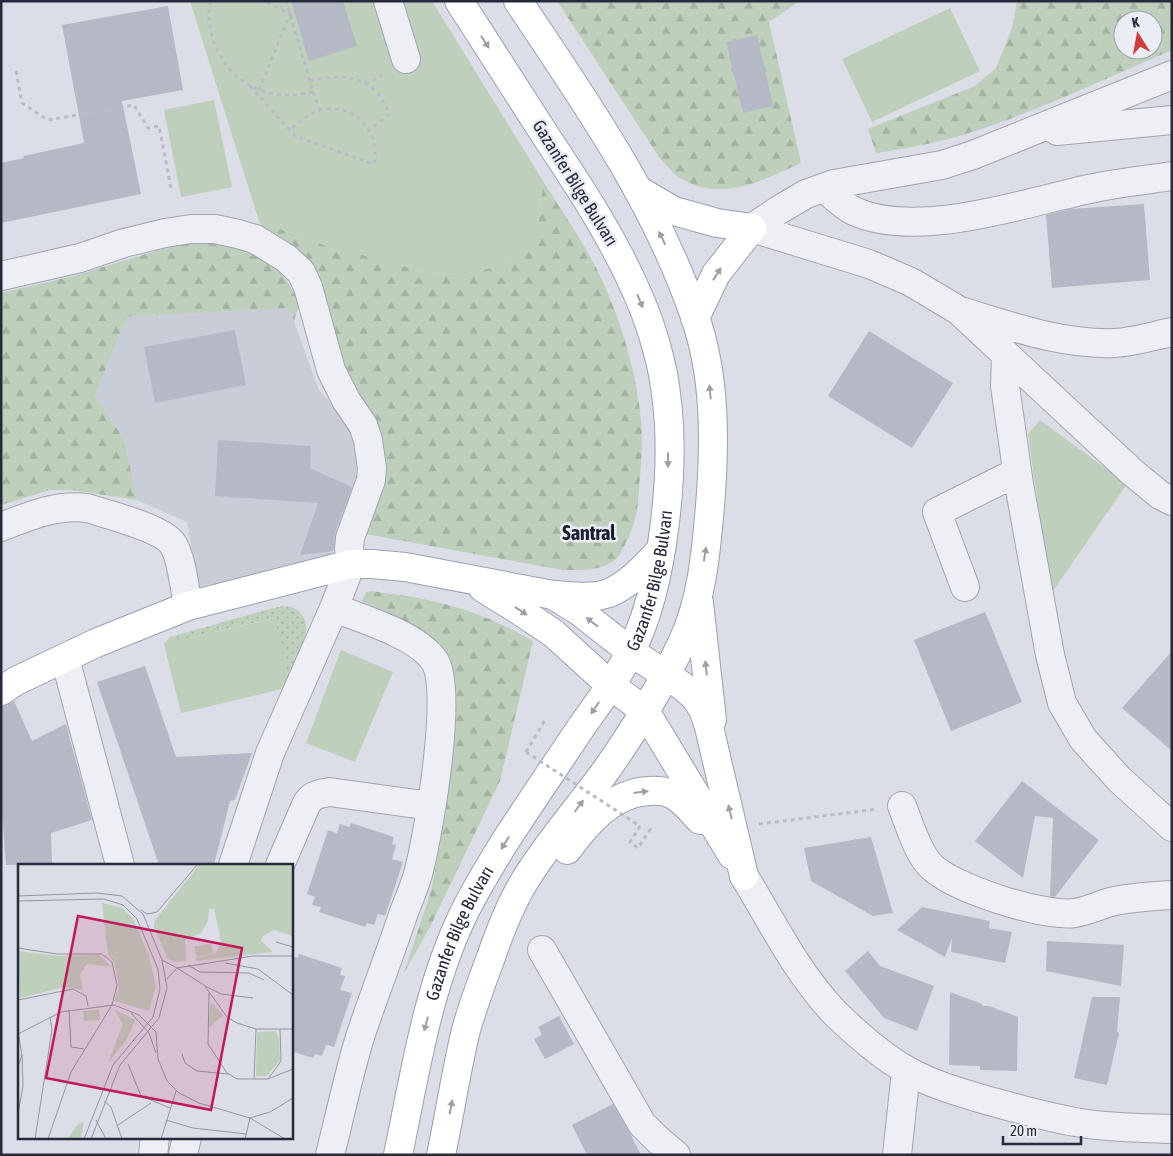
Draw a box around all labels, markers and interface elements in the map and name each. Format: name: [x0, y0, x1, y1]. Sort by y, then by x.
north arrow: [1113, 10, 1163, 60]
text: K: [1131, 14, 1141, 31]
one-way arrow: [481, 35, 490, 49]
street label: Gazanfer Bilge Bulvarı: [528, 116, 623, 250]
one-way arrow: [658, 231, 666, 245]
one-way arrow: [712, 268, 721, 281]
one-way arrow: [637, 294, 645, 308]
one-way arrow: [706, 384, 714, 400]
one-way arrow: [664, 452, 672, 468]
street label: Gazanfer Bilge Bulvarı: [622, 509, 676, 654]
district label: Santral: [562, 521, 616, 544]
one-way arrow: [701, 546, 709, 562]
one-way arrow: [515, 607, 528, 616]
one-way arrow: [586, 617, 599, 627]
one-way arrow: [702, 659, 710, 675]
one-way arrow: [590, 701, 600, 714]
one-way arrow: [634, 788, 650, 796]
one-way arrow: [574, 799, 584, 813]
one-way arrow: [726, 804, 734, 819]
one-way arrow: [500, 836, 509, 849]
street label: Gazanfer Bilge Bulvarı: [421, 862, 498, 1003]
inset map: [18, 864, 292, 1138]
one-way arrow: [422, 1016, 430, 1031]
one-way arrow: [447, 1099, 455, 1115]
scale bar: [1003, 1114, 1080, 1146]
text: 20 m: [1010, 1122, 1037, 1139]

